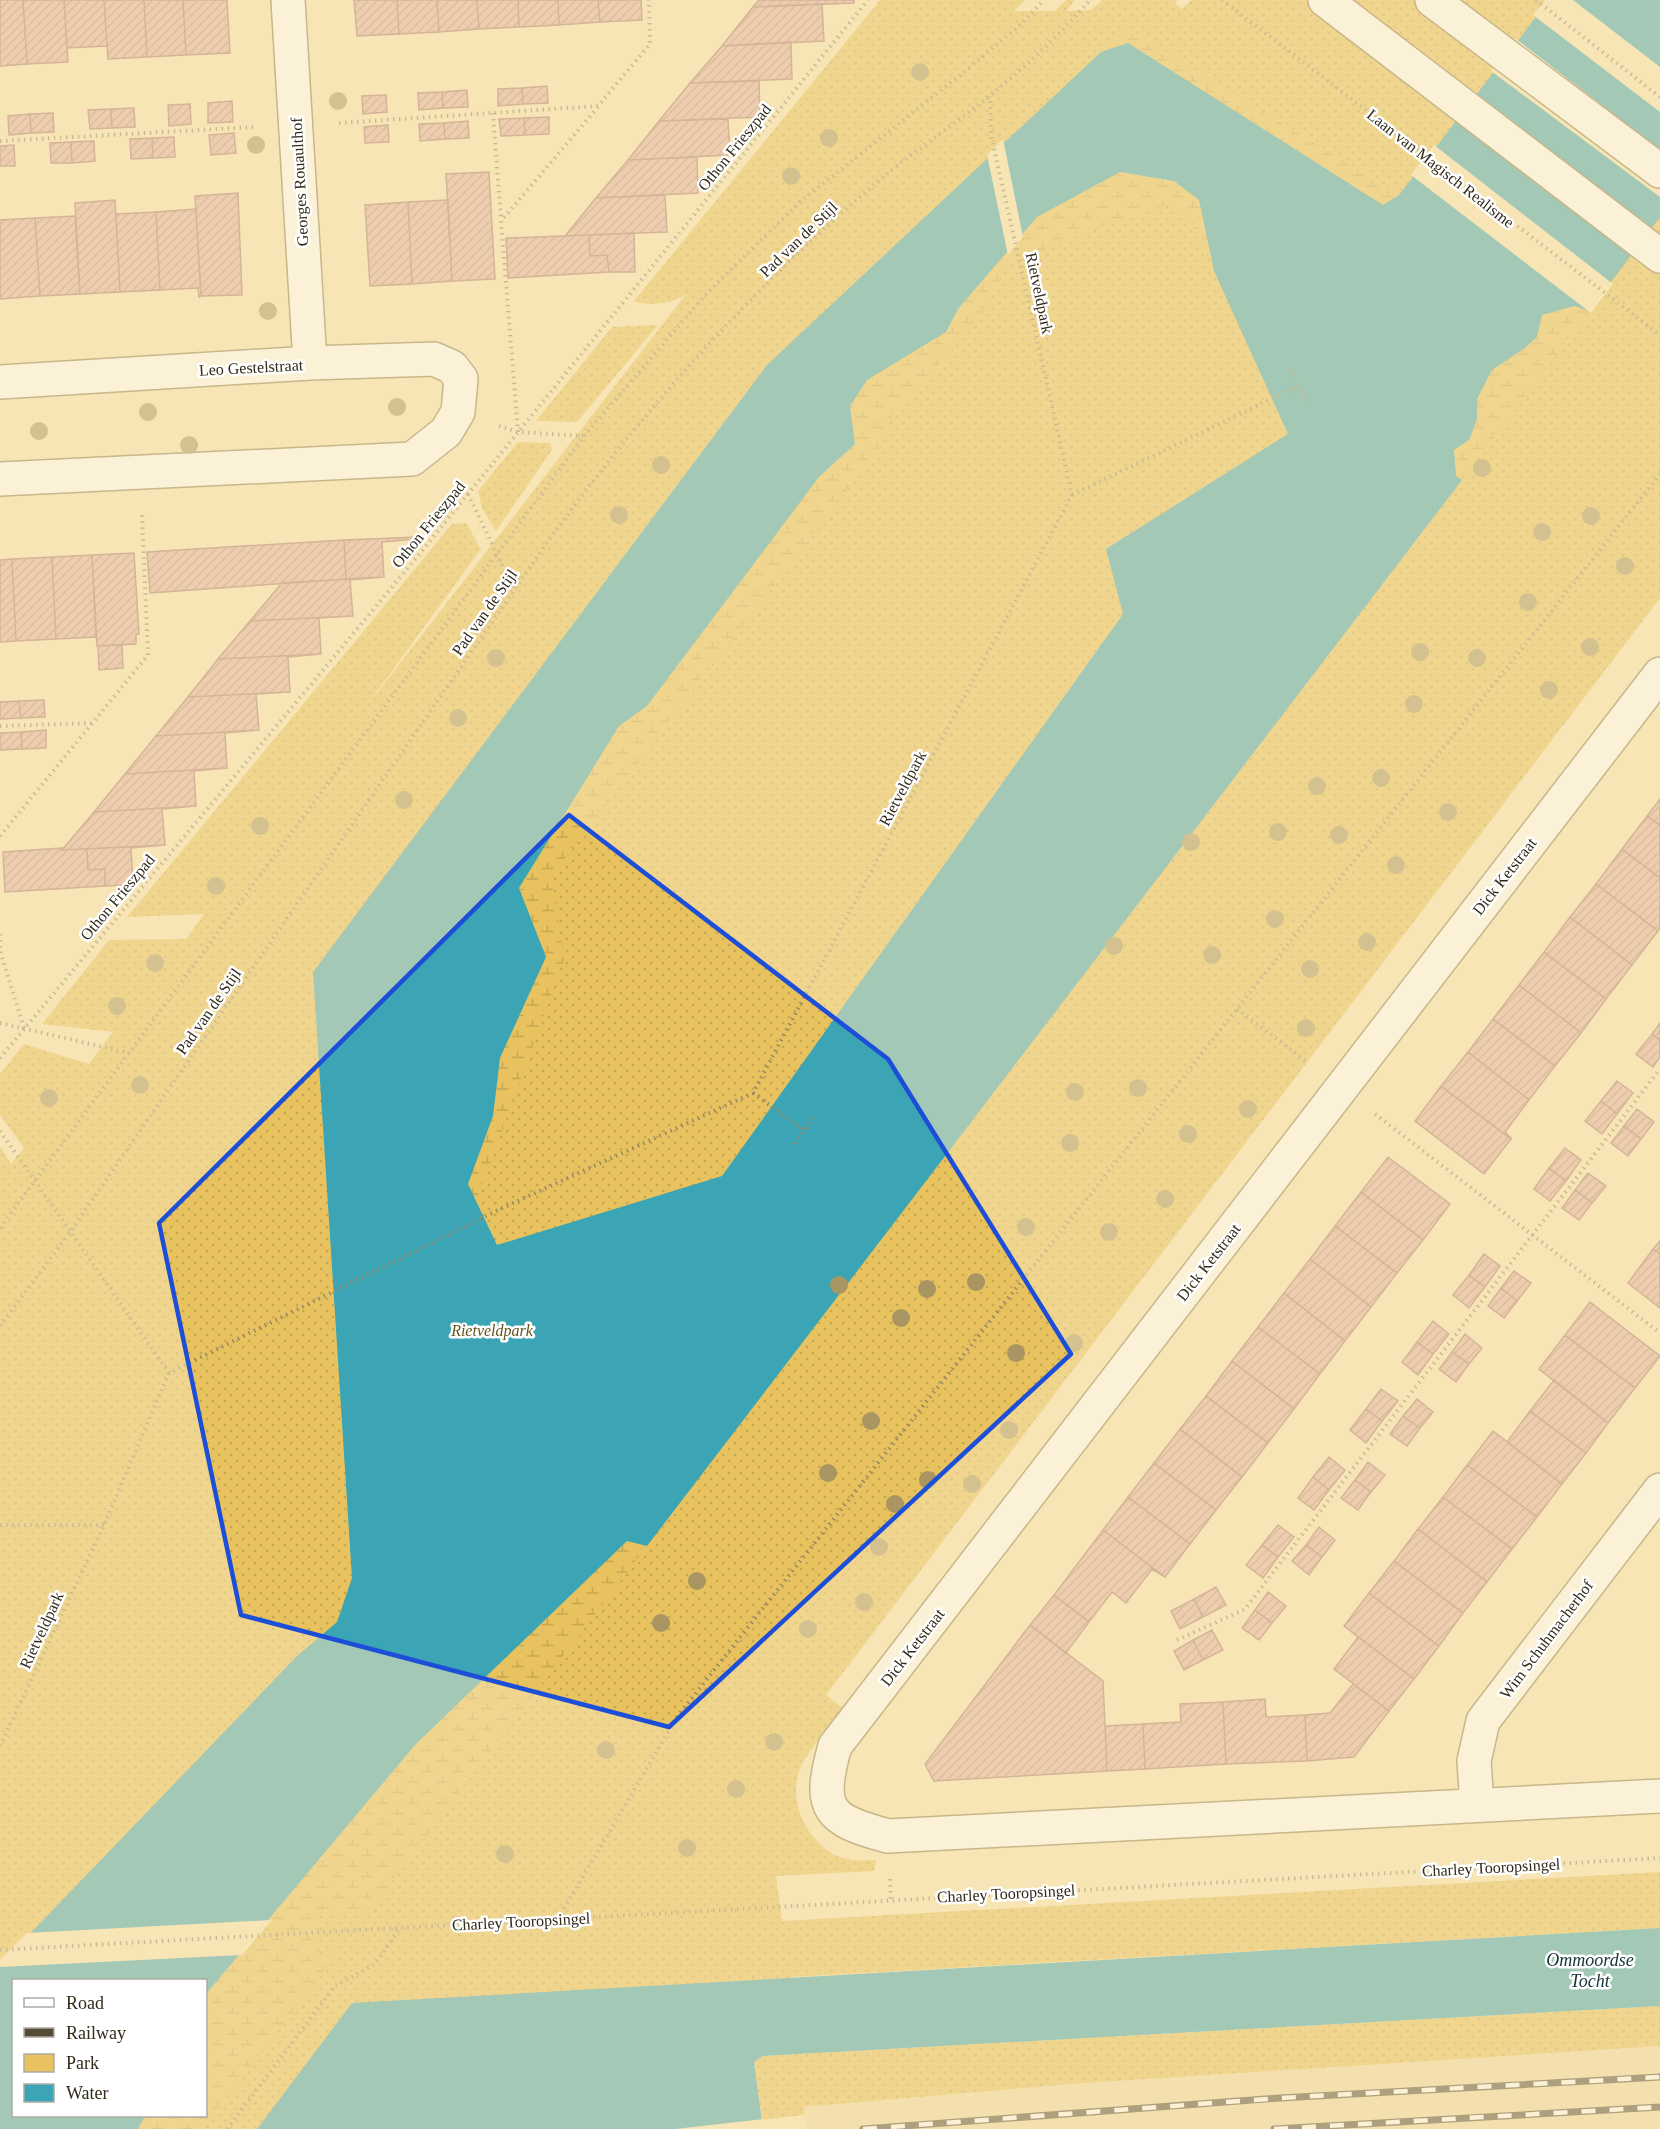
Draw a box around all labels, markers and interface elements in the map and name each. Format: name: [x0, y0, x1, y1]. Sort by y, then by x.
street label: Othon Frieszpad: [694, 101, 775, 195]
street label: Laan van Magisch Realisme: [1363, 106, 1518, 232]
street label: Georges Rouaulthof: [288, 116, 312, 247]
street label: Pad van de Stijl: [756, 198, 842, 281]
street label: Rietveldpark: [1022, 251, 1056, 335]
street label: Leo Gestelstraat: [198, 356, 304, 379]
street label: Othon Frieszpad: [388, 478, 469, 572]
street label: Pad van de Stijl: [449, 566, 521, 659]
street label: Rietveldpark: [876, 748, 930, 829]
street label: Dick Ketstraat: [1469, 834, 1540, 918]
street label: Othon Frieszpad: [77, 851, 159, 944]
street label: Pad van de Stijl: [173, 965, 245, 1058]
street label: Dick Ketstraat: [1173, 1220, 1244, 1304]
park label: Rietveldpark: [450, 1322, 534, 1340]
street label: Wim Schuhmacherhof: [1496, 1576, 1597, 1702]
street label: Rietveldpark: [16, 1589, 68, 1672]
street label: Dick Ketstraat: [877, 1605, 948, 1689]
street label: Charley Tooropsingel: [1421, 1855, 1561, 1881]
street label: Charley Tooropsingel: [936, 1881, 1076, 1907]
street label: Charley Tooropsingel: [451, 1909, 591, 1935]
water label: Ommoordse Tocht: [1546, 1950, 1634, 1991]
legend: [12, 1979, 207, 2117]
text: Road: [66, 1993, 104, 2013]
text: Railway: [66, 2023, 126, 2043]
text: Park: [66, 2053, 99, 2073]
text: Water: [66, 2083, 109, 2103]

